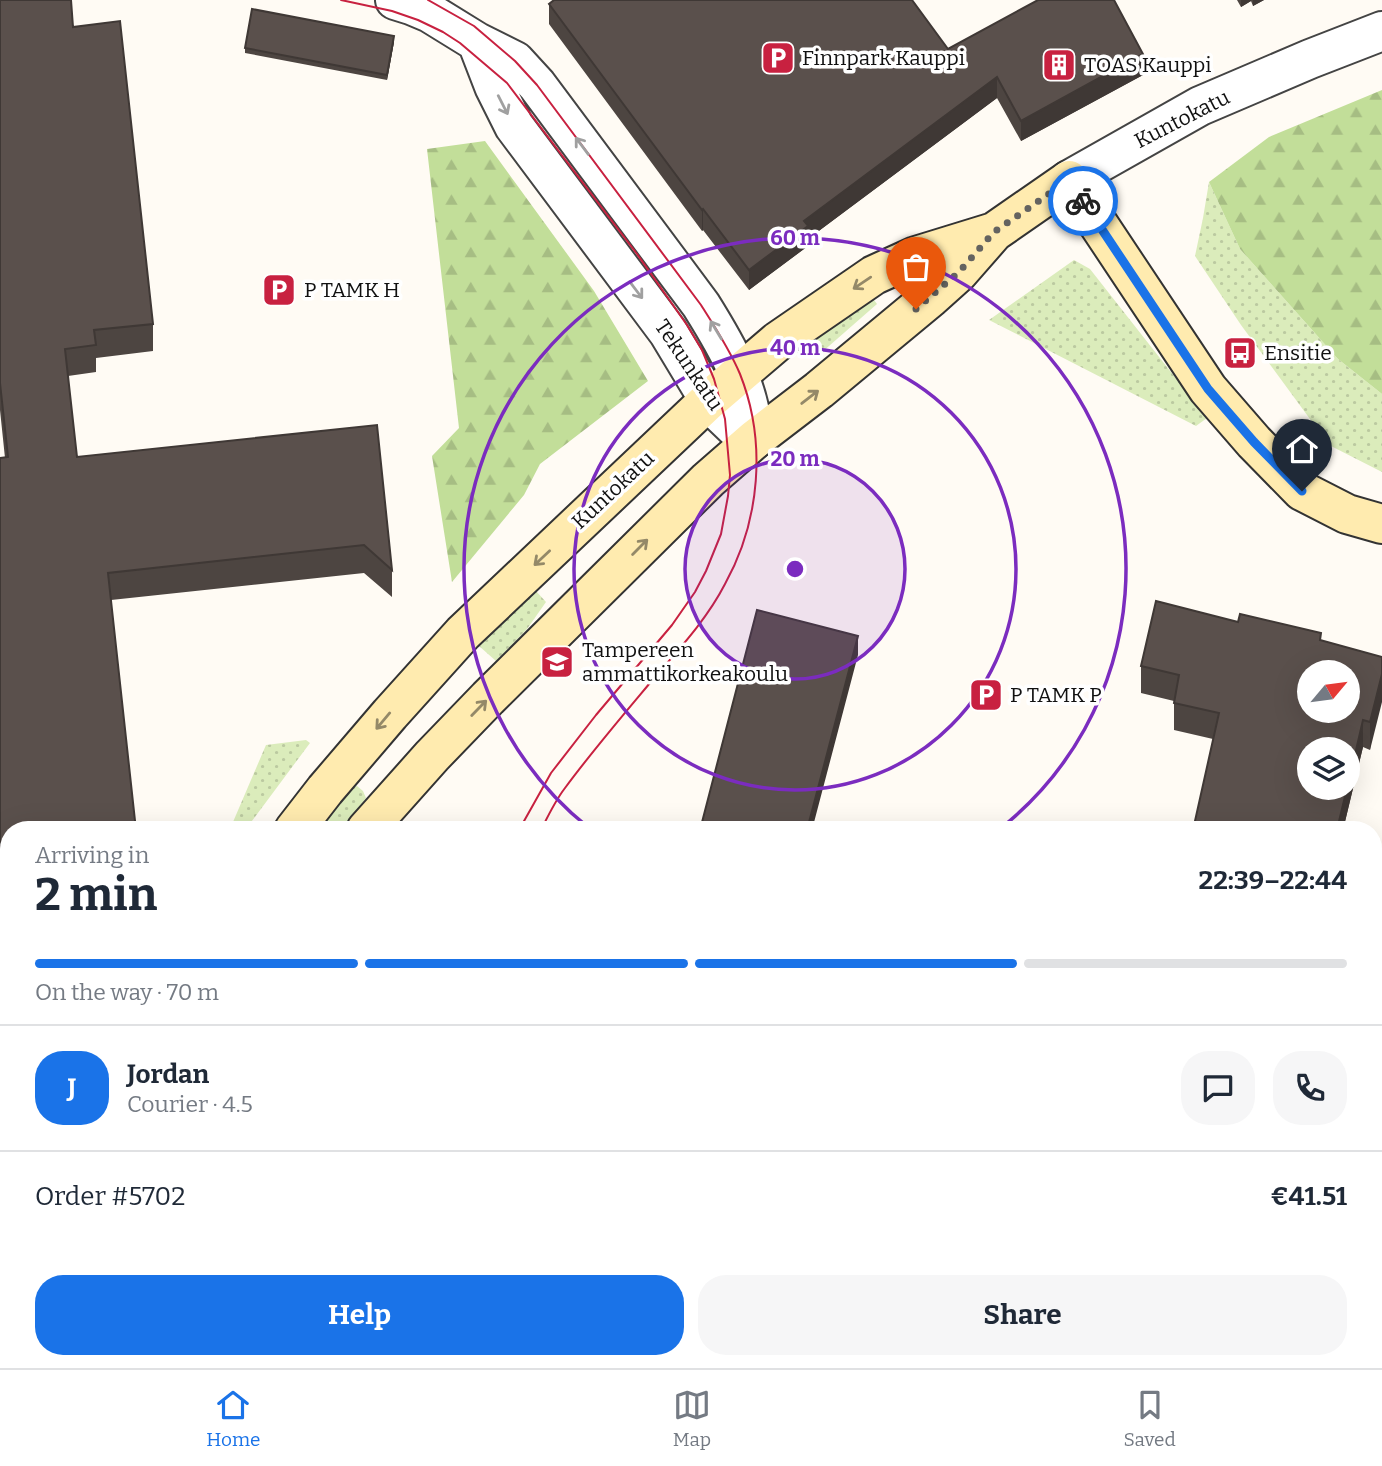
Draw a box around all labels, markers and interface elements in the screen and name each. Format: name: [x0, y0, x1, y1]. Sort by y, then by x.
parking icon: Finnpark Kauppi: [759, 39, 797, 77]
place label: Finnpark Kauppi: [802, 45, 965, 71]
building icon: TOAS Kauppi: [1040, 46, 1078, 84]
place label: TOAS Kauppi: [1084, 52, 1212, 78]
street label: Kuntokatu: [1130, 84, 1234, 154]
one-way arrow: [497, 94, 511, 115]
one-way arrow: [575, 137, 590, 156]
courier: [1048, 166, 1118, 236]
icon: bike: [1064, 182, 1102, 220]
text: 60 m: [770, 225, 820, 251]
pin: [886, 237, 946, 309]
icon: bag: [897, 248, 935, 286]
parking icon: P TAMK H: [260, 271, 298, 309]
one-way arrow: [853, 276, 872, 290]
place label: P TAMK H: [304, 277, 400, 303]
one-way arrow: [628, 280, 643, 299]
street label: Tekunkatu: [649, 315, 729, 415]
one-way arrow: [709, 321, 724, 340]
bus stop icon: Ensitie: [1221, 334, 1259, 372]
text: 40 m: [770, 335, 820, 361]
place label: Ensitie: [1264, 340, 1332, 366]
one-way arrow: [801, 389, 819, 404]
pin: [1272, 419, 1332, 491]
icon: home: [1283, 430, 1321, 468]
street label: Kuntokatu: [566, 445, 660, 535]
text: 20 m: [771, 446, 819, 472]
one-way arrow: [631, 539, 648, 556]
one-way arrow: [533, 550, 550, 567]
centre of rings: [783, 557, 807, 581]
place label: Tampereen ammattikorkeakoulu: [582, 637, 788, 687]
school or university icon: Tampereen ammattikorkeakoulu: [538, 643, 576, 681]
north arrow: [1297, 660, 1360, 723]
map controls: [1297, 660, 1360, 800]
parking icon: P TAMK P: [967, 676, 1005, 714]
place label: P TAMK P: [1010, 682, 1102, 708]
one-way arrow: [470, 700, 487, 717]
one-way arrow: [375, 712, 391, 730]
button: layers: [1297, 737, 1360, 800]
text: Arriving in: [35, 841, 149, 869]
text: 22:39–22:44: [1199, 865, 1347, 896]
text: 2 min: [35, 867, 157, 922]
text: On the way · 70 m: [35, 978, 219, 1006]
button: chat: [1181, 1051, 1255, 1125]
button: phone: [1273, 1051, 1347, 1125]
text: Jordan: [127, 1059, 209, 1090]
text: J: [68, 1073, 76, 1104]
text: Courier · 4.5: [127, 1090, 253, 1118]
text: Order #5702: [35, 1181, 185, 1212]
text: €41.51: [1271, 1181, 1347, 1212]
button: Help: [35, 1275, 684, 1355]
button: Share: [698, 1275, 1347, 1355]
tab: Home: [206, 1386, 260, 1451]
tab: Map: [673, 1386, 711, 1451]
tab: Saved: [1124, 1386, 1176, 1451]

